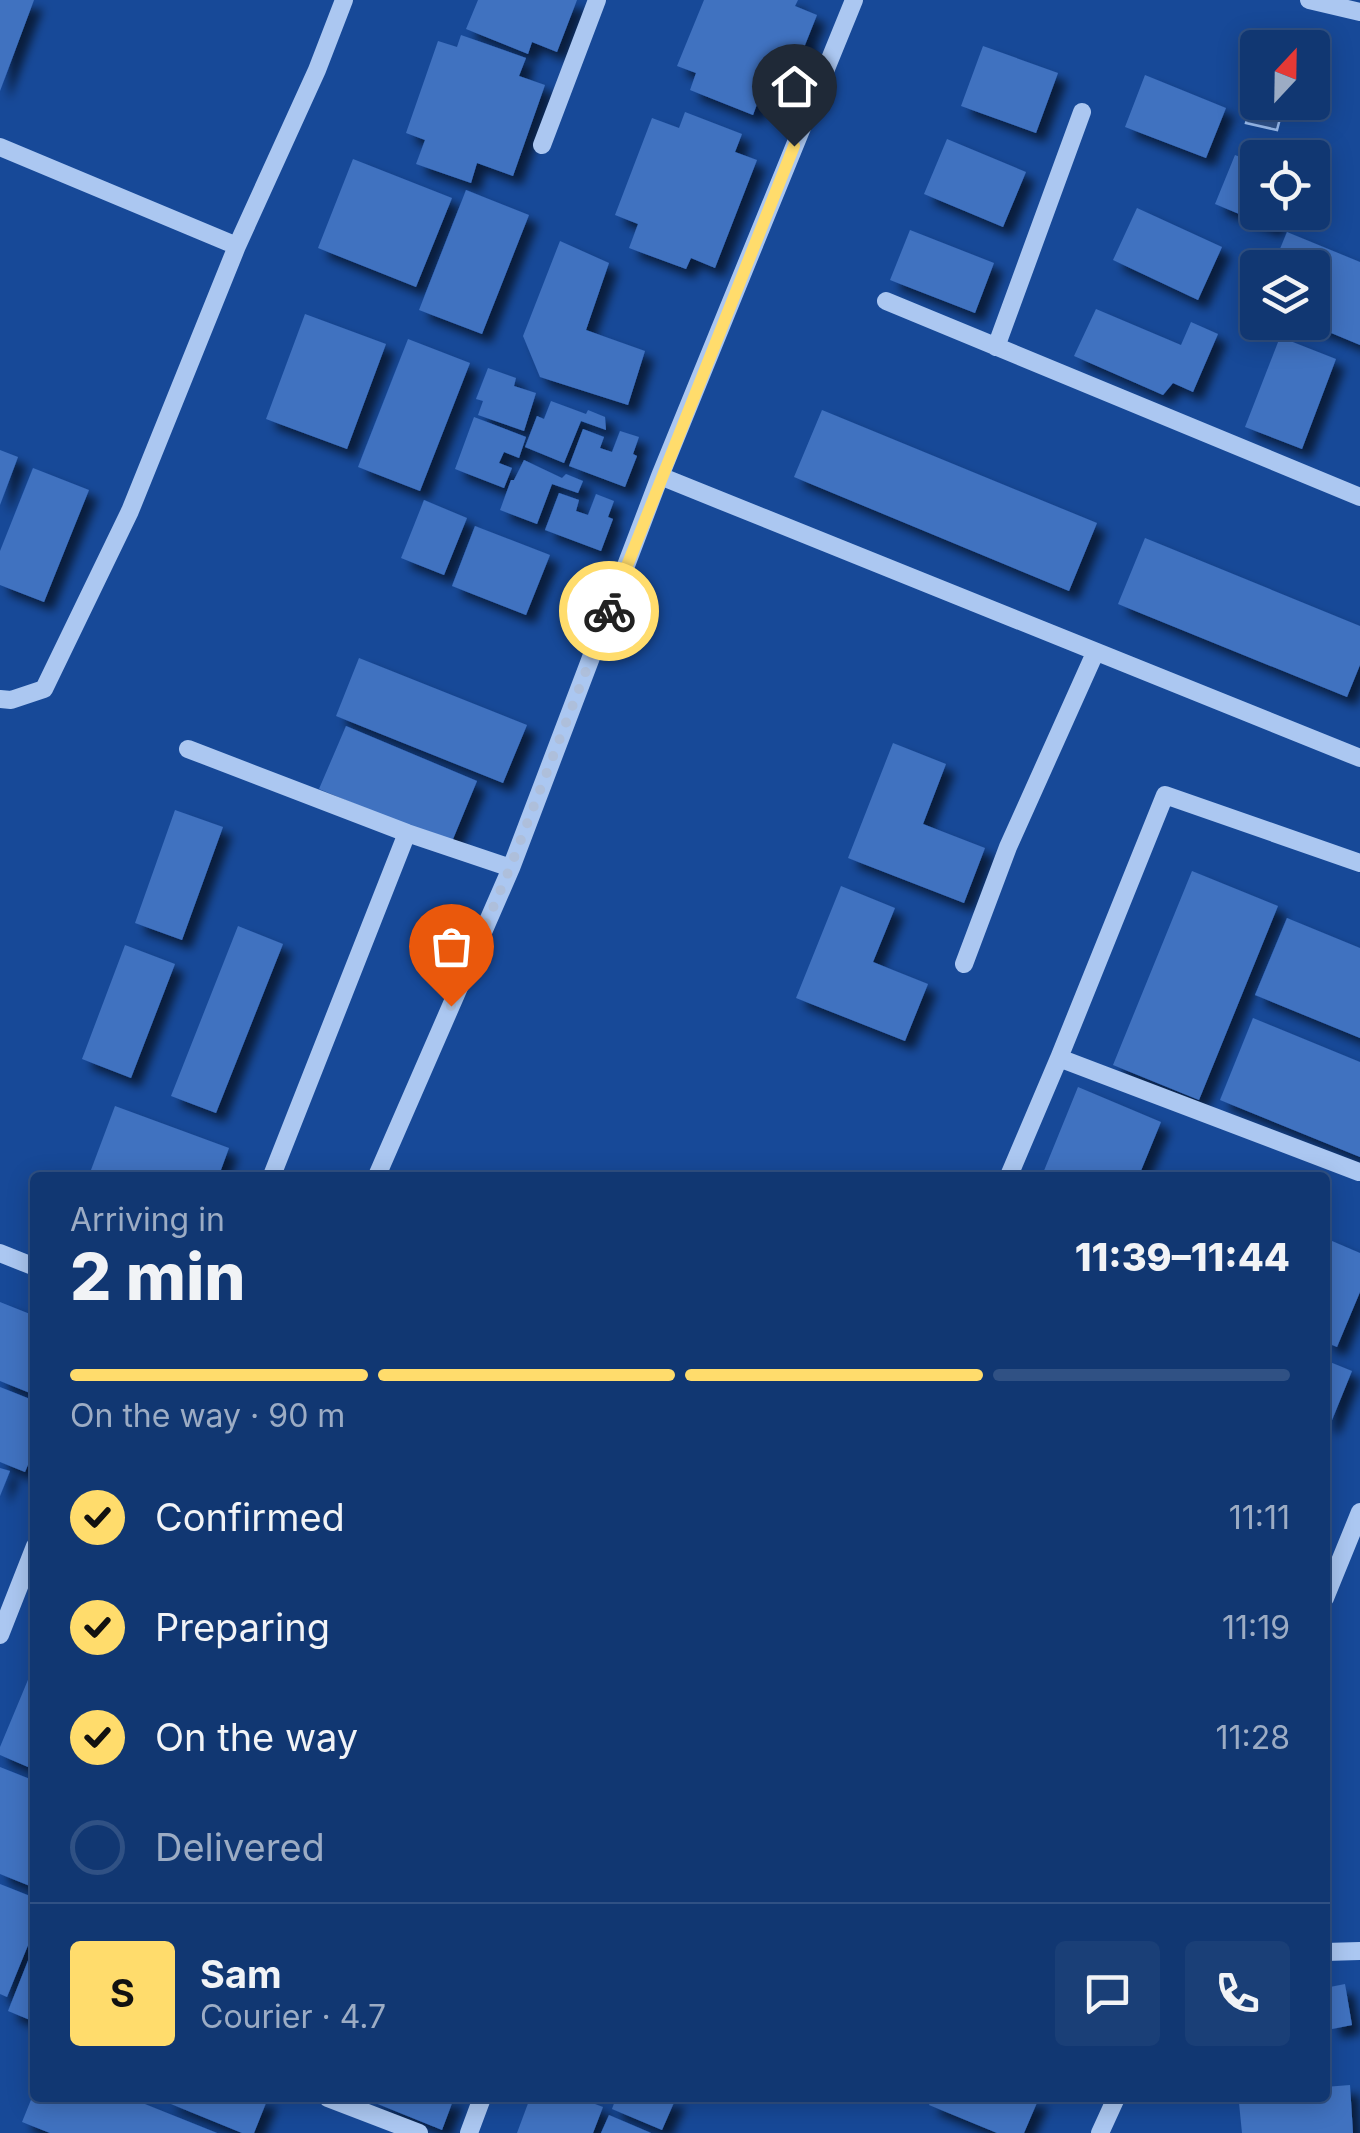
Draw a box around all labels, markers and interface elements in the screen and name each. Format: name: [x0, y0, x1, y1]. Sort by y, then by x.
north arrow: [1240, 30, 1330, 120]
map controls: [1240, 30, 1330, 340]
pin: [752, 44, 837, 147]
icon: home: [767, 59, 822, 114]
button: locate: [1240, 140, 1330, 230]
button: layers: [1240, 250, 1330, 340]
courier: [559, 561, 659, 661]
icon: bike: [582, 584, 637, 639]
pin: [409, 904, 494, 1007]
icon: bag: [424, 919, 479, 974]
text: Arriving in: [70, 1200, 225, 1239]
text: 11:39–11:44: [1075, 1234, 1290, 1280]
text: 2 min: [70, 1237, 246, 1316]
text: On the way · 90 m: [70, 1396, 345, 1435]
icon: check: [70, 1490, 125, 1545]
text: Confirmed: [155, 1494, 345, 1540]
text: 11:11: [1229, 1498, 1290, 1537]
icon: check: [70, 1600, 125, 1655]
text: Preparing: [155, 1604, 330, 1650]
text: 11:19: [1222, 1608, 1290, 1647]
icon: check: [70, 1710, 125, 1765]
text: On the way: [155, 1714, 358, 1760]
text: 11:28: [1215, 1718, 1290, 1757]
text: Delivered: [155, 1824, 325, 1870]
button: chat: [1055, 1941, 1160, 2046]
button: phone: [1185, 1941, 1290, 2046]
text: Sam: [200, 1951, 282, 1997]
text: S: [110, 1970, 135, 2016]
text: Courier · 4.7: [200, 1997, 386, 2036]

